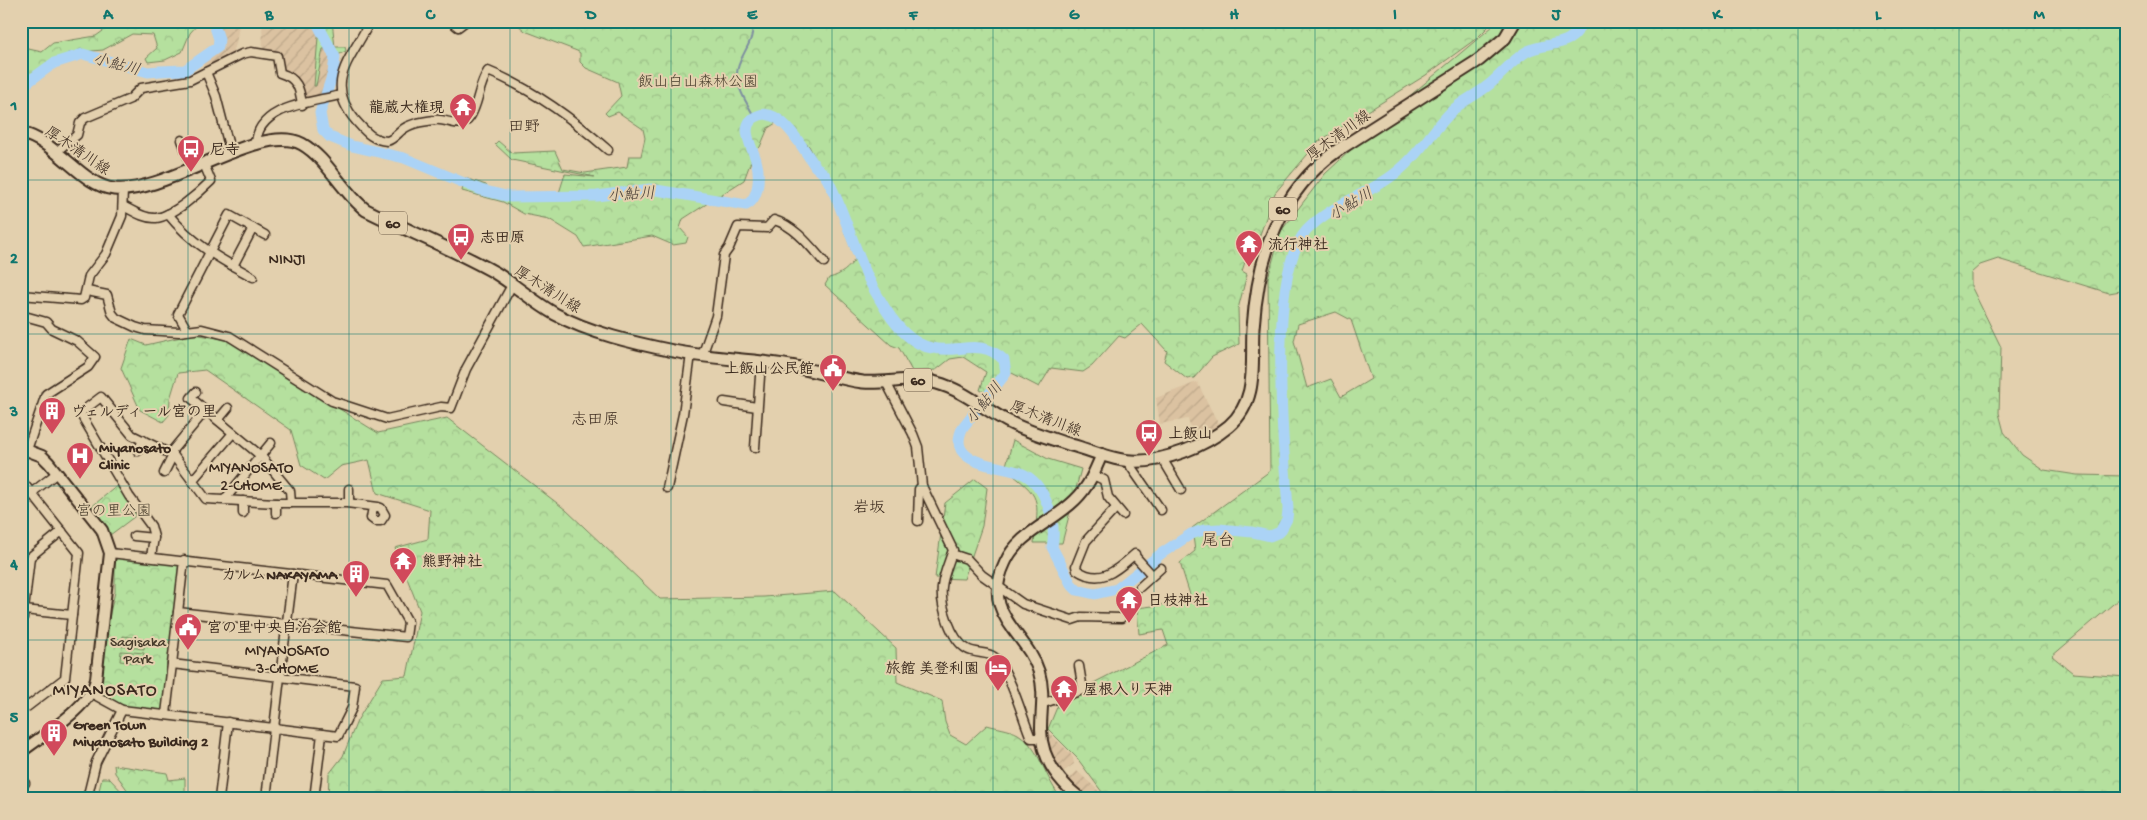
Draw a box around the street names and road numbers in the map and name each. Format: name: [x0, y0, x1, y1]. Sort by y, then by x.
street label: 厚木清川線: [1303, 106, 1375, 166]
street label: 厚木清川線: [41, 122, 114, 180]
road number: 60: [1269, 198, 1297, 220]
road number: 60: [379, 212, 407, 234]
street label: 厚木清川線: [510, 262, 584, 318]
road number: 60: [904, 368, 932, 392]
street label: 厚木清川線: [1007, 397, 1084, 442]

